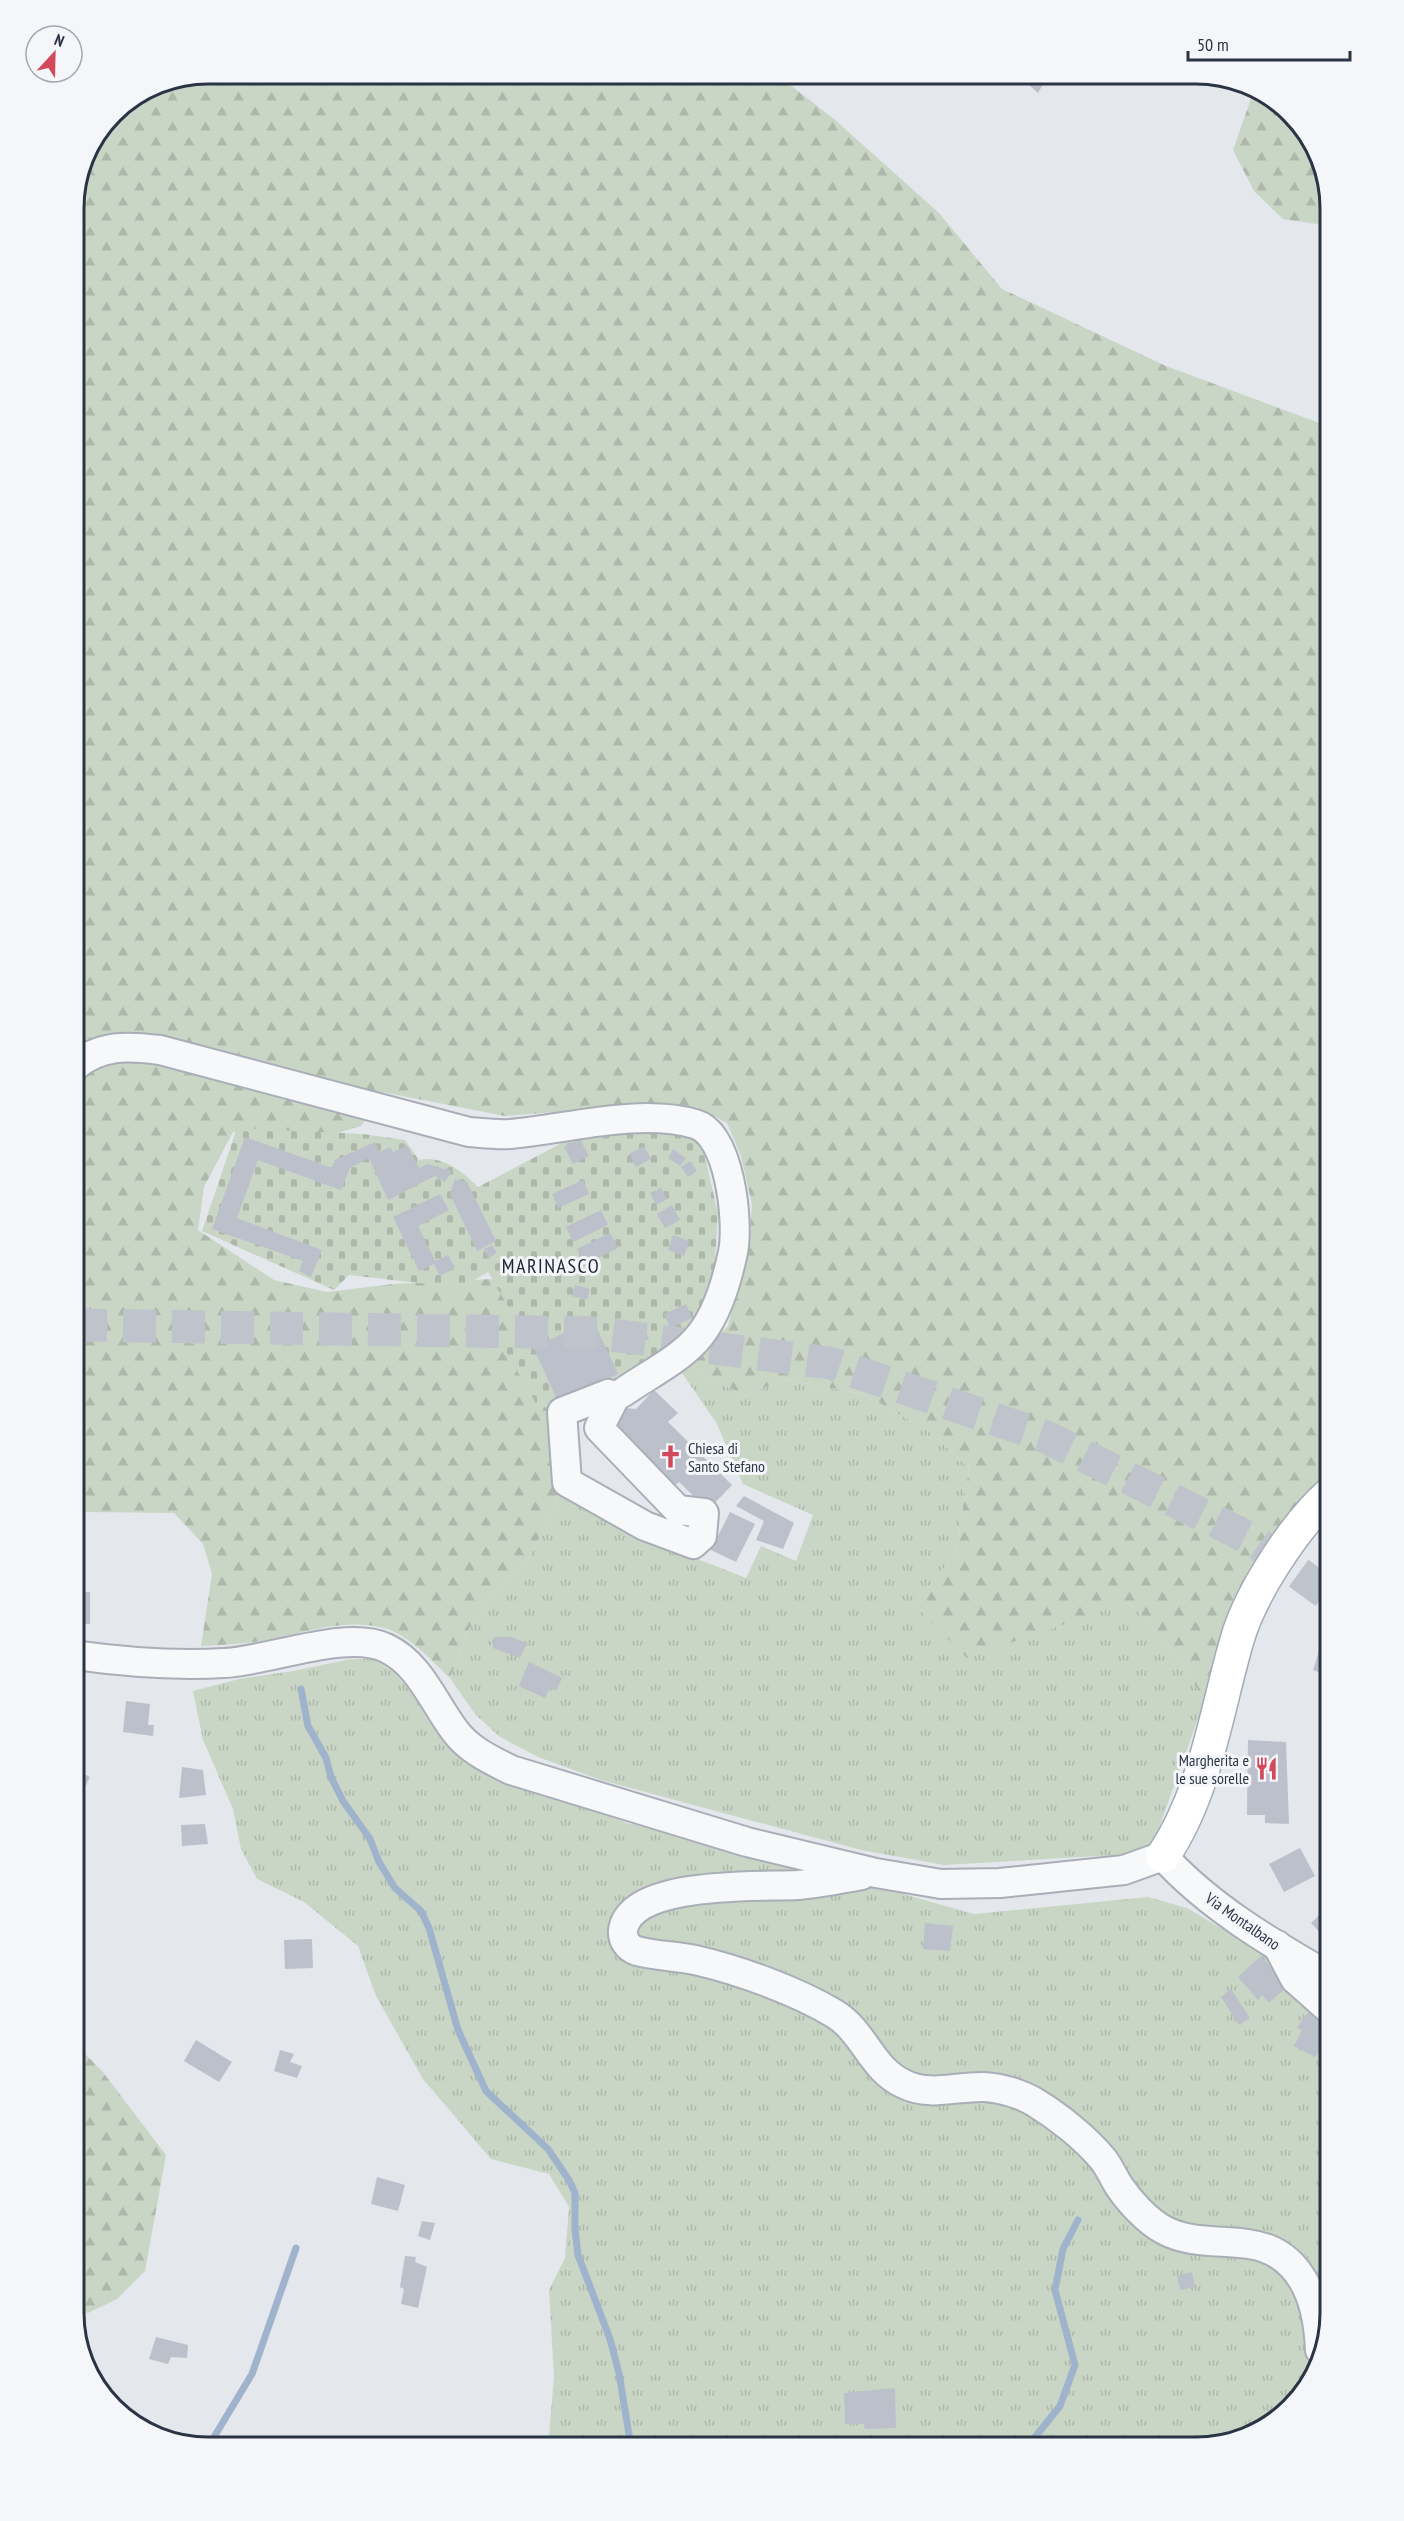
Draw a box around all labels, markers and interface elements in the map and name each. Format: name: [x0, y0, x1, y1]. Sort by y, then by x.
north arrow: [24, 24, 84, 84]
scale bar: [1188, 24, 1350, 62]
text: N: [52, 29, 67, 51]
text: 50 m: [1197, 33, 1229, 56]
district label: MARINASCO: [502, 1253, 600, 1279]
place label: Chiesa di Santo Stefano: [688, 1438, 765, 1476]
church icon: Chiesa di Santo Stefano: [657, 1444, 683, 1470]
place label: Margherita e le sue sorelle: [1176, 1750, 1249, 1788]
restaurant icon: Margherita e le sue sorelle: [1254, 1756, 1280, 1782]
street label: Via Montalbano: [1201, 1887, 1284, 1954]

